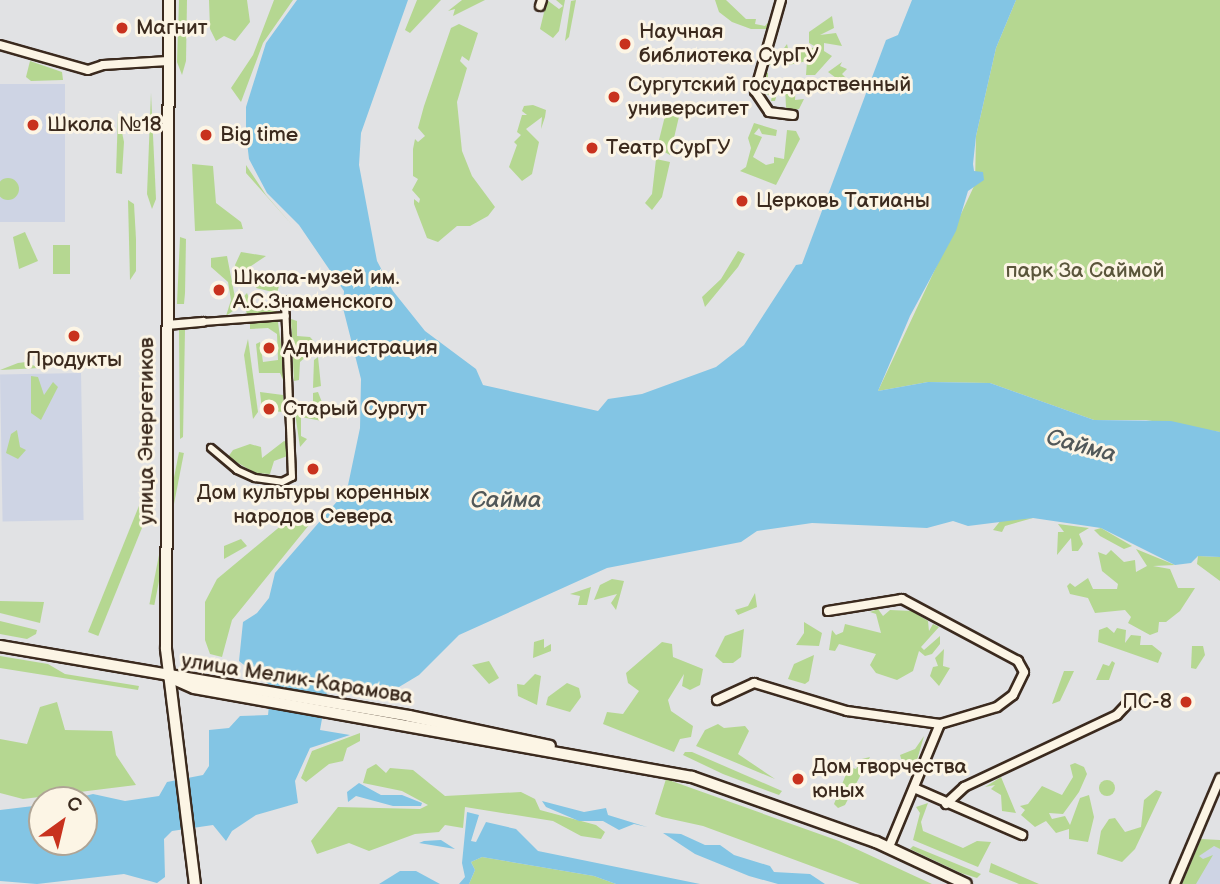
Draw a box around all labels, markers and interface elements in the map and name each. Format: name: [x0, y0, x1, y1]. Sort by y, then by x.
place label: Магнит: [136, 15, 208, 41]
place label: Научная библиотека СурГУ: [639, 19, 819, 69]
marker: Магнит: [114, 20, 130, 36]
marker: Научная библиотека СурГУ: [617, 36, 633, 52]
place label: Сургутский государственный университет: [628, 72, 911, 122]
marker: Сургутский государственный университет: [606, 89, 622, 105]
place label: Школа №18: [47, 112, 162, 138]
marker: Школа №18: [25, 117, 41, 133]
place label: Big time: [220, 122, 298, 148]
marker: Big time: [198, 127, 214, 143]
place label: Театр СурГУ: [606, 135, 731, 161]
marker: Театр СурГУ: [584, 140, 600, 156]
place label: Церковь Татианы: [756, 188, 930, 214]
marker: Церковь Татианы: [734, 193, 750, 209]
park label: парк За Саймой: [1005, 258, 1165, 284]
place label: Школа-музей им. А.С.Знаменского: [233, 265, 400, 315]
marker: Школа-музей им. А.С.Знаменского: [211, 282, 227, 298]
marker: Продукты: [66, 328, 82, 344]
place label: Администрация: [283, 335, 438, 361]
street label: улица Энергетиков: [134, 337, 160, 525]
marker: Администрация: [261, 340, 277, 356]
place label: Продукты: [26, 347, 122, 373]
place label: Старый Сургут: [283, 396, 427, 422]
marker: Старый Сургут: [261, 401, 277, 417]
water label: Сайма: [1043, 423, 1119, 469]
marker: Дом культуры коренных народов Севера: [305, 461, 321, 477]
place label: Дом культуры коренных народов Севера: [197, 480, 429, 530]
water label: Сайма: [470, 486, 542, 514]
street label: улица Мелик-Карамова: [179, 648, 415, 710]
place label: ПС-8: [1122, 689, 1172, 715]
marker: ПС-8: [1178, 694, 1194, 710]
place label: Дом творчества юных: [812, 754, 967, 804]
marker: Дом творчества юных: [790, 771, 806, 787]
north arrow: [28, 786, 98, 856]
text: С: [62, 792, 86, 818]

